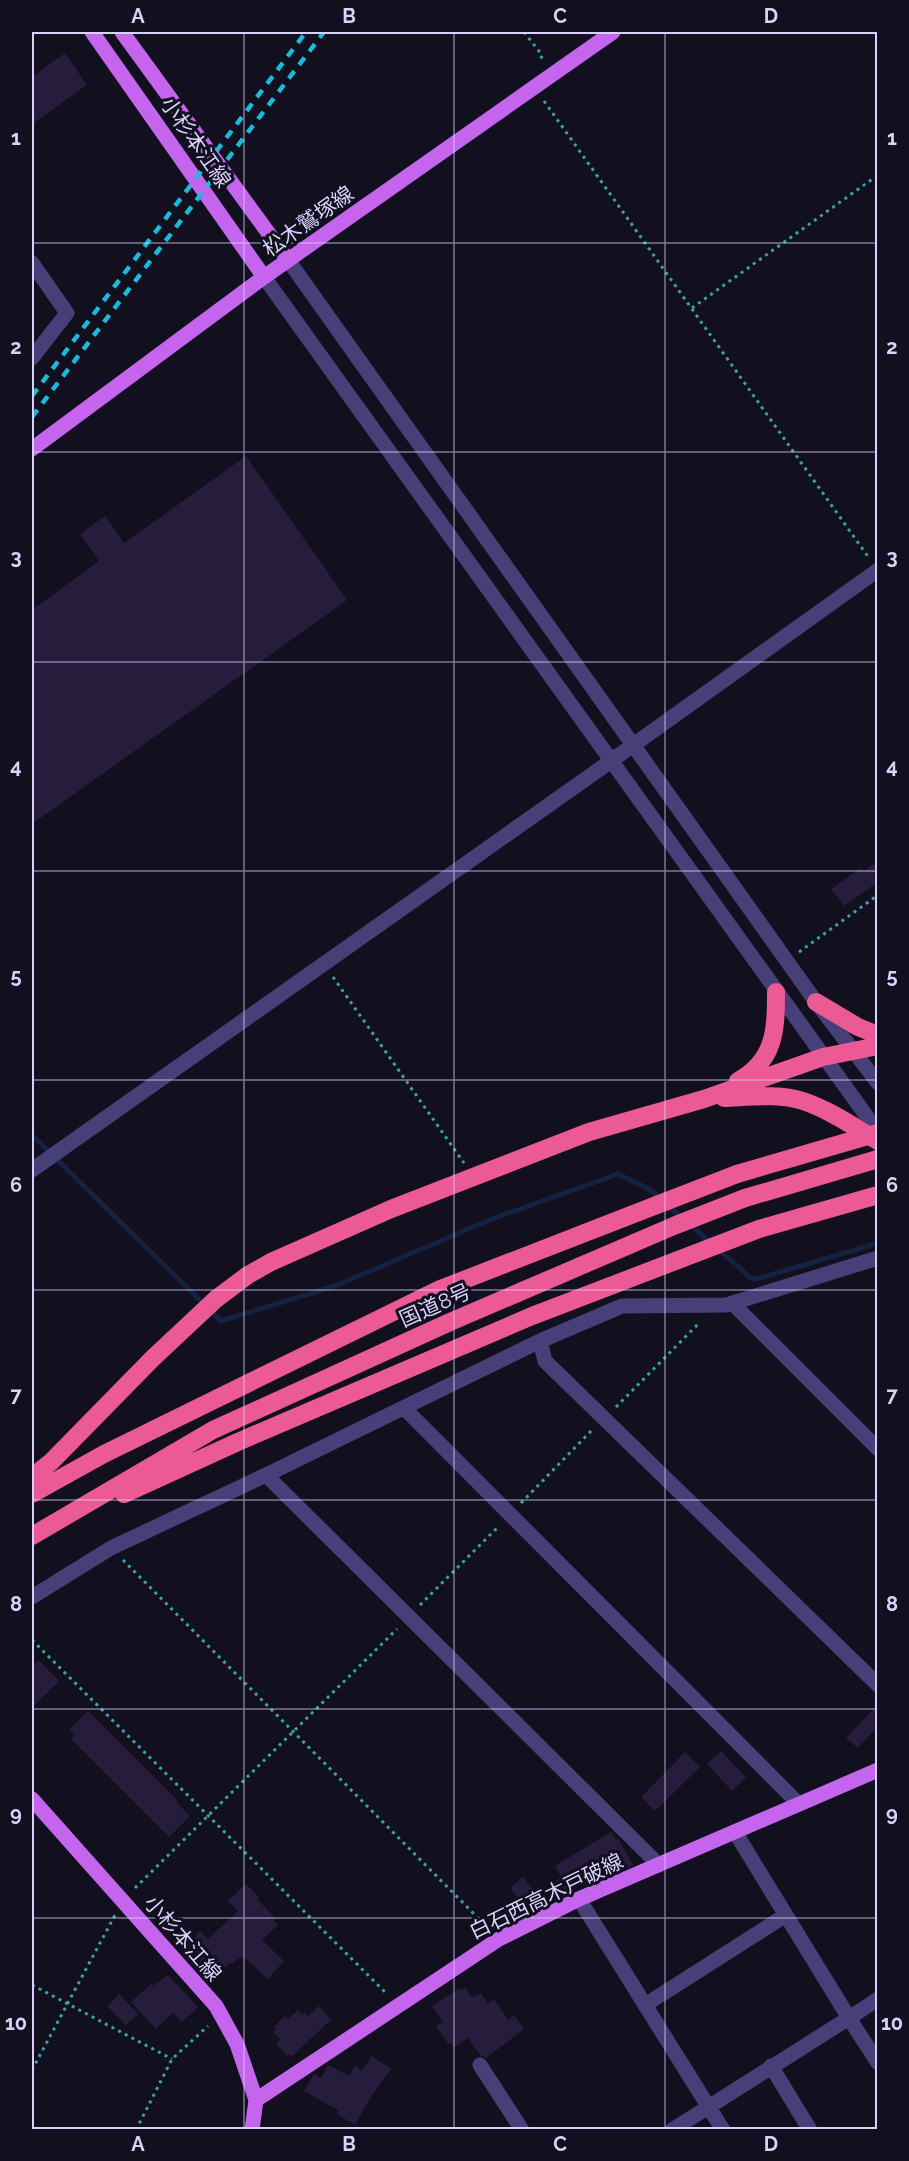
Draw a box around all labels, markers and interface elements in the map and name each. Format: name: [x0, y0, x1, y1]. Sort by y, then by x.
text: A: [131, 4, 145, 28]
text: B: [342, 4, 356, 28]
text: C: [553, 4, 567, 28]
text: D: [764, 4, 778, 28]
street label: 小杉本江線: [156, 92, 236, 192]
text: 1: [11, 126, 21, 150]
text: 1: [887, 126, 897, 150]
street label: 松木鷲塚線: [258, 181, 358, 261]
text: 2: [10, 335, 22, 359]
text: 2: [886, 335, 898, 359]
text: 3: [10, 545, 22, 569]
text: 3: [886, 545, 898, 569]
text: 4: [10, 754, 22, 778]
text: 4: [886, 754, 898, 778]
text: 5: [10, 964, 22, 988]
text: 5: [886, 964, 898, 988]
text: 6: [10, 1173, 22, 1197]
text: 6: [886, 1173, 898, 1197]
street label: 国道8号: [395, 1278, 475, 1332]
text: 7: [10, 1383, 22, 1407]
text: 7: [886, 1383, 898, 1407]
text: 8: [10, 1592, 22, 1616]
text: 8: [886, 1592, 898, 1616]
text: 9: [10, 1802, 22, 1826]
text: 9: [886, 1802, 898, 1826]
street label: 白石西高木戸破線: [465, 1848, 627, 1944]
street label: 小杉本江線: [139, 1890, 227, 1986]
text: 10: [5, 2011, 27, 2035]
text: 10: [881, 2011, 903, 2035]
text: A: [131, 2132, 145, 2156]
text: B: [342, 2132, 356, 2156]
text: C: [553, 2132, 567, 2156]
text: D: [764, 2132, 778, 2156]

